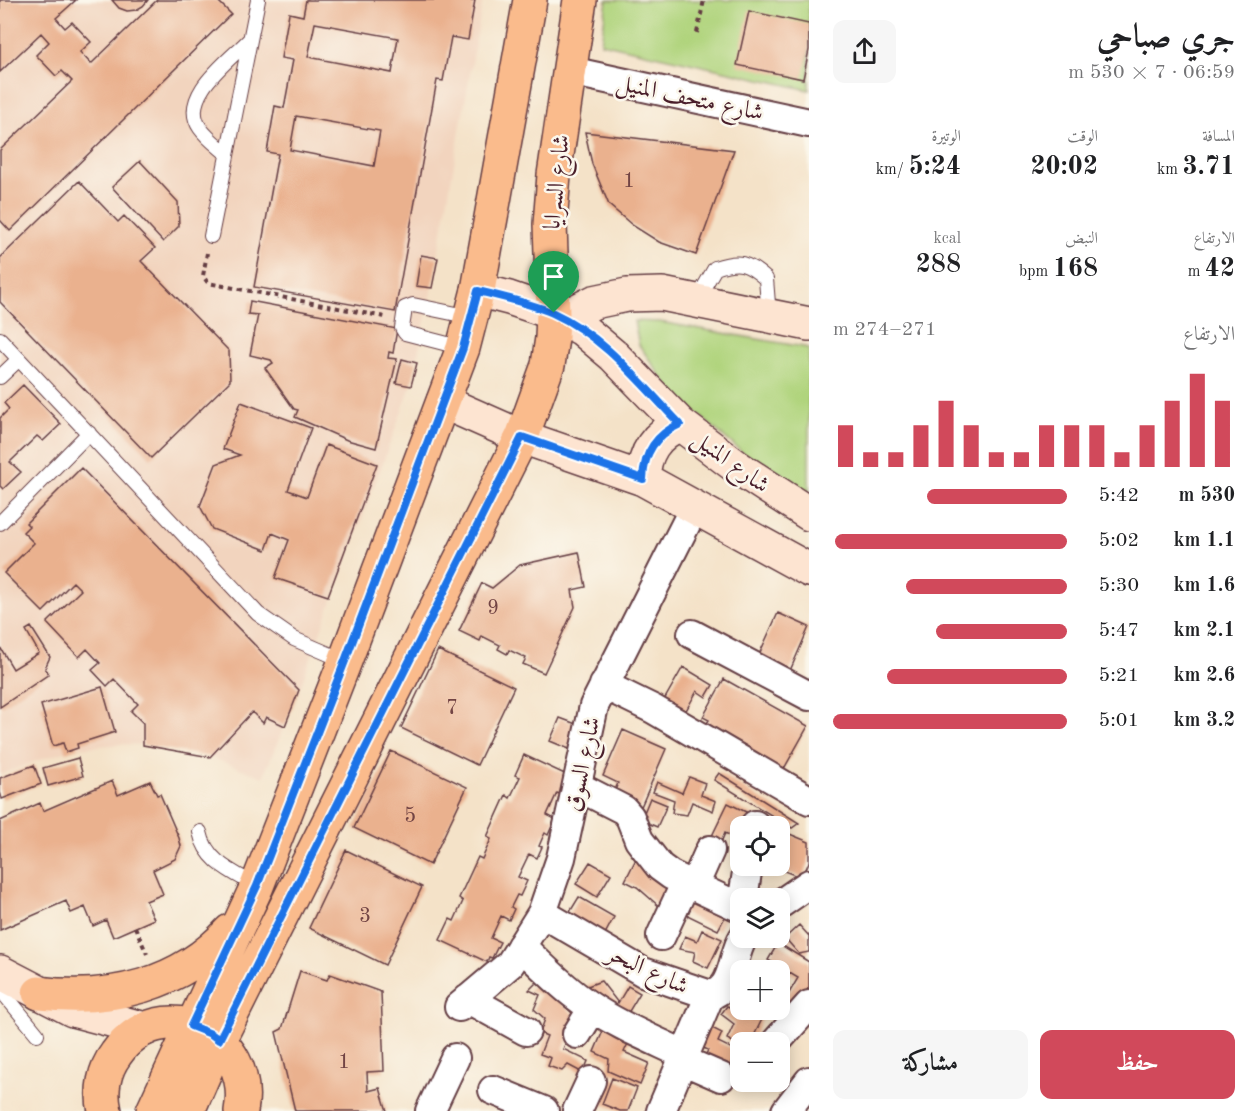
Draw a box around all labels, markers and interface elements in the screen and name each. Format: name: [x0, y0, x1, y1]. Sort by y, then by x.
button: share: [833, 20, 896, 83]
text: جري صباحي: [1097, 22, 1235, 55]
text: 06:59 · 7 × 530 m: [1068, 63, 1235, 83]
street label: شارع متحف المنيل: [613, 72, 765, 132]
text: الوتيرة: [931, 129, 961, 145]
text: الوقت: [1067, 129, 1098, 145]
text: المسافة: [1202, 129, 1235, 145]
street label: شارع السرايا: [541, 133, 581, 232]
text: 5:24: [908, 154, 961, 180]
text: 20:02: [1030, 154, 1098, 180]
text: 3.71: [1182, 154, 1235, 180]
text: /km: [876, 162, 908, 178]
text: km: [1157, 162, 1182, 178]
house number: 1: [623, 171, 635, 192]
text: kcal: [933, 231, 961, 247]
text: النبض: [1065, 231, 1098, 247]
text: الارتفاع: [1193, 231, 1235, 247]
pin: [528, 251, 579, 313]
text: 288: [916, 252, 961, 278]
text: 168: [1053, 256, 1098, 282]
text: 42: [1205, 256, 1235, 282]
icon: arrive: [537, 260, 570, 293]
text: bpm: [1019, 264, 1053, 280]
text: m: [1188, 264, 1205, 280]
text: 271–274 m: [833, 320, 937, 340]
text: الارتفاع: [1183, 325, 1235, 345]
street label: شارع المنيل: [683, 427, 773, 503]
text: 5:42: [1099, 486, 1139, 506]
text: 530 m: [1179, 486, 1235, 506]
text: 5:02: [1099, 531, 1139, 551]
text: 1.1 km: [1173, 531, 1235, 551]
text: 5:30: [1099, 576, 1139, 596]
text: 1.6 km: [1173, 576, 1235, 596]
house number: 9: [487, 598, 499, 619]
text: 5:47: [1099, 621, 1139, 641]
text: 2.1 km: [1173, 621, 1235, 641]
text: 5:21: [1099, 666, 1139, 686]
text: 2.6 km: [1173, 666, 1235, 686]
house number: 7: [446, 698, 458, 719]
text: 5:01: [1099, 711, 1139, 731]
text: 3.2 km: [1173, 711, 1235, 731]
street label: شارع السوق: [562, 715, 612, 815]
house number: 5: [404, 806, 416, 827]
map controls: [730, 816, 790, 1092]
button: locate: [730, 816, 790, 876]
button: layers: [730, 888, 790, 948]
house number: 3: [359, 906, 371, 927]
street label: شارع البحر: [598, 940, 691, 1005]
button: +: [730, 960, 790, 1020]
button: مشاركة: [833, 1030, 1028, 1099]
button: حفظ: [1040, 1030, 1235, 1099]
button: −: [730, 1032, 790, 1092]
house number: 1: [338, 1052, 350, 1073]

